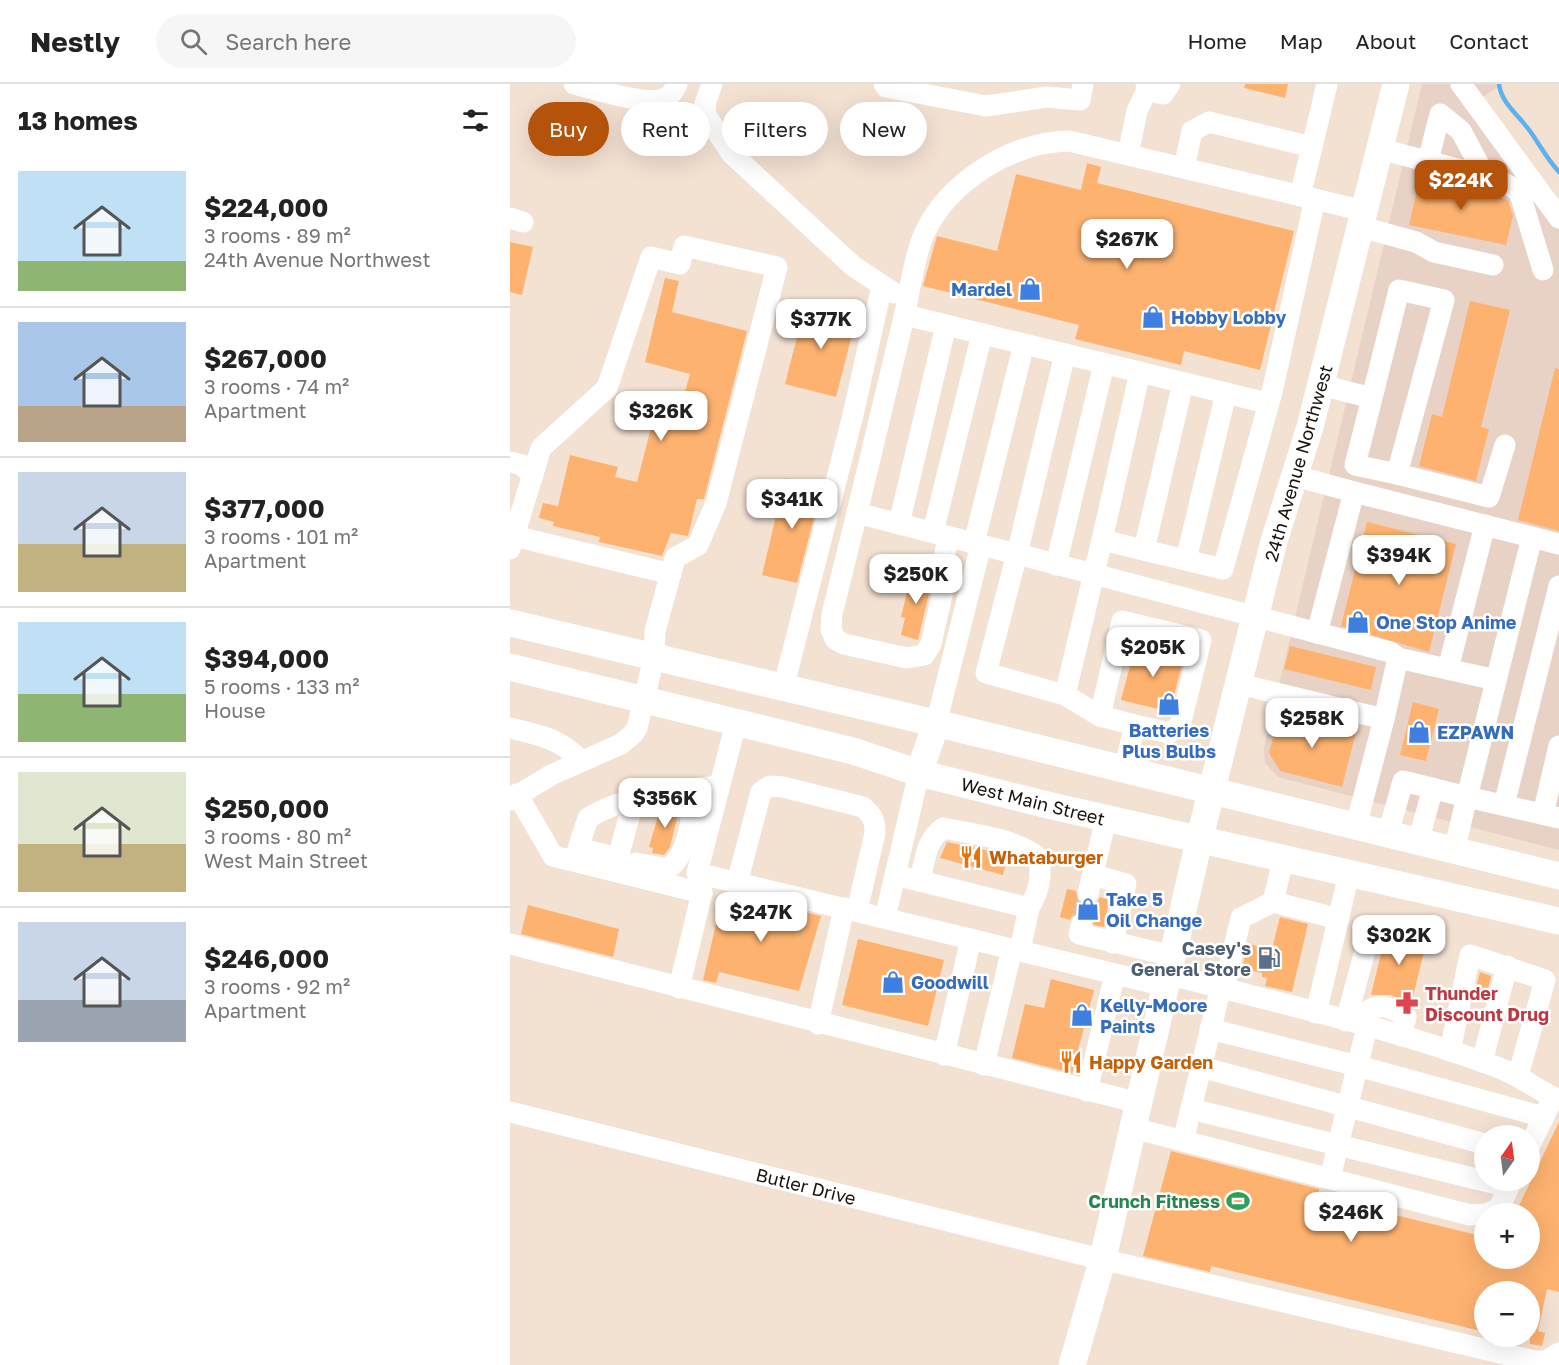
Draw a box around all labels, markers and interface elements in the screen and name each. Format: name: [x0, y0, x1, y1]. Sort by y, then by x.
search box: [156, 14, 576, 68]
text: Nestly: [30, 25, 120, 58]
icon: search: [177, 25, 210, 58]
text: Search here: [225, 28, 351, 55]
text: Home: [1187, 28, 1247, 54]
text: Map: [1280, 28, 1323, 54]
text: About: [1356, 28, 1416, 54]
text: Contact: [1449, 28, 1529, 54]
chip: Buy: [528, 102, 609, 156]
chip: Rent: [621, 102, 710, 156]
chip: Filters: [722, 102, 828, 156]
chip: New: [840, 102, 927, 156]
icon: filters: [459, 104, 492, 137]
text: 13 homes: [18, 105, 138, 136]
pin: $224K: [1419, 160, 1503, 211]
text: $224K: [1429, 167, 1493, 191]
text: $224,000: [204, 192, 328, 223]
icon: home: [66, 195, 138, 267]
pin: $267K: [1085, 219, 1169, 270]
text: 3 rooms · 89 m²: [204, 223, 351, 247]
text: $267K: [1095, 226, 1159, 250]
text: 24th Avenue Northwest: [204, 247, 430, 271]
shop icon: Mardel: [1017, 276, 1043, 302]
place label: Mardel: [951, 278, 1012, 300]
pin: $377K: [779, 299, 863, 350]
shop icon: Hobby Lobby: [1140, 304, 1166, 330]
text: $377K: [790, 306, 852, 330]
place label: Hobby Lobby: [1171, 306, 1286, 328]
text: $267,000: [204, 343, 327, 374]
icon: home: [66, 346, 138, 418]
street label: 24th Avenue Northwest: [1259, 362, 1337, 564]
text: 3 rooms · 74 m²: [204, 374, 349, 398]
pin: $326K: [619, 391, 703, 442]
text: Apartment: [204, 398, 307, 422]
text: $326K: [629, 398, 694, 422]
pin: $341K: [750, 479, 834, 530]
text: $341K: [761, 486, 823, 510]
text: $377,000: [204, 493, 325, 524]
icon: home: [66, 496, 138, 568]
text: 3 rooms · 101 m²: [204, 524, 358, 548]
pin: $394K: [1357, 535, 1441, 586]
text: $394K: [1366, 542, 1432, 566]
text: Apartment: [204, 548, 307, 572]
pin: $250K: [874, 554, 958, 605]
text: $250K: [883, 561, 949, 585]
shop icon: One Stop Anime: [1345, 609, 1371, 635]
place label: One Stop Anime: [1376, 611, 1517, 633]
pin: $205K: [1111, 627, 1195, 678]
text: $205K: [1120, 634, 1186, 658]
text: $394,000: [204, 643, 329, 674]
icon: home: [66, 646, 138, 718]
text: 5 rooms · 133 m²: [204, 674, 360, 698]
shop icon: Batteries Plus Bulbs: [1156, 691, 1182, 717]
text: House: [204, 698, 266, 722]
pin: $258K: [1270, 698, 1354, 749]
text: $258K: [1279, 705, 1345, 729]
place label: Batteries Plus Bulbs: [1122, 719, 1216, 762]
shop icon: EZPAWN: [1406, 719, 1432, 745]
place label: EZPAWN: [1437, 721, 1514, 743]
street label: West Main Street: [959, 772, 1107, 830]
pin: $356K: [623, 778, 707, 829]
text: $356K: [633, 785, 698, 809]
text: $250,000: [204, 793, 329, 824]
icon: home: [66, 796, 138, 868]
text: 3 rooms · 80 m²: [204, 824, 351, 848]
restaurant icon: Whataburger: [958, 844, 984, 870]
place label: Whataburger: [989, 846, 1103, 868]
text: West Main Street: [204, 848, 368, 872]
place label: Take 5 Oil Change: [1106, 888, 1202, 931]
pin: $247K: [719, 892, 803, 943]
shop icon: Take 5 Oil Change: [1075, 896, 1101, 922]
text: $247K: [729, 899, 793, 923]
pin: $302K: [1357, 915, 1441, 966]
text: $302K: [1366, 922, 1432, 946]
place label: Casey's General Store: [1131, 937, 1251, 980]
text: $246,000: [204, 943, 329, 974]
fuel station icon: Casey's General Store: [1256, 945, 1282, 971]
icon: home: [66, 946, 138, 1018]
shop icon: Goodwill: [880, 969, 906, 995]
place label: Goodwill: [911, 971, 989, 993]
text: 3 rooms · 92 m²: [204, 974, 350, 998]
place label: Thunder Discount Drug: [1425, 982, 1549, 1025]
pharmacy icon: Thunder Discount Drug: [1394, 990, 1420, 1016]
place label: Kelly-Moore Paints: [1100, 994, 1208, 1037]
text: Apartment: [204, 998, 307, 1022]
shop icon: Kelly-Moore Paints: [1069, 1002, 1095, 1028]
restaurant icon: Happy Garden: [1058, 1049, 1084, 1075]
place label: Happy Garden: [1089, 1051, 1213, 1073]
north arrow: [1474, 1125, 1540, 1191]
map controls: [1474, 1125, 1540, 1347]
street label: Butler Drive: [754, 1163, 858, 1209]
sports icon: Crunch Fitness: [1225, 1188, 1251, 1214]
place label: Crunch Fitness: [1088, 1190, 1220, 1212]
pin: $246K: [1309, 1192, 1393, 1243]
text: $246K: [1318, 1199, 1384, 1223]
button: +: [1474, 1203, 1540, 1269]
button: −: [1474, 1281, 1540, 1347]

